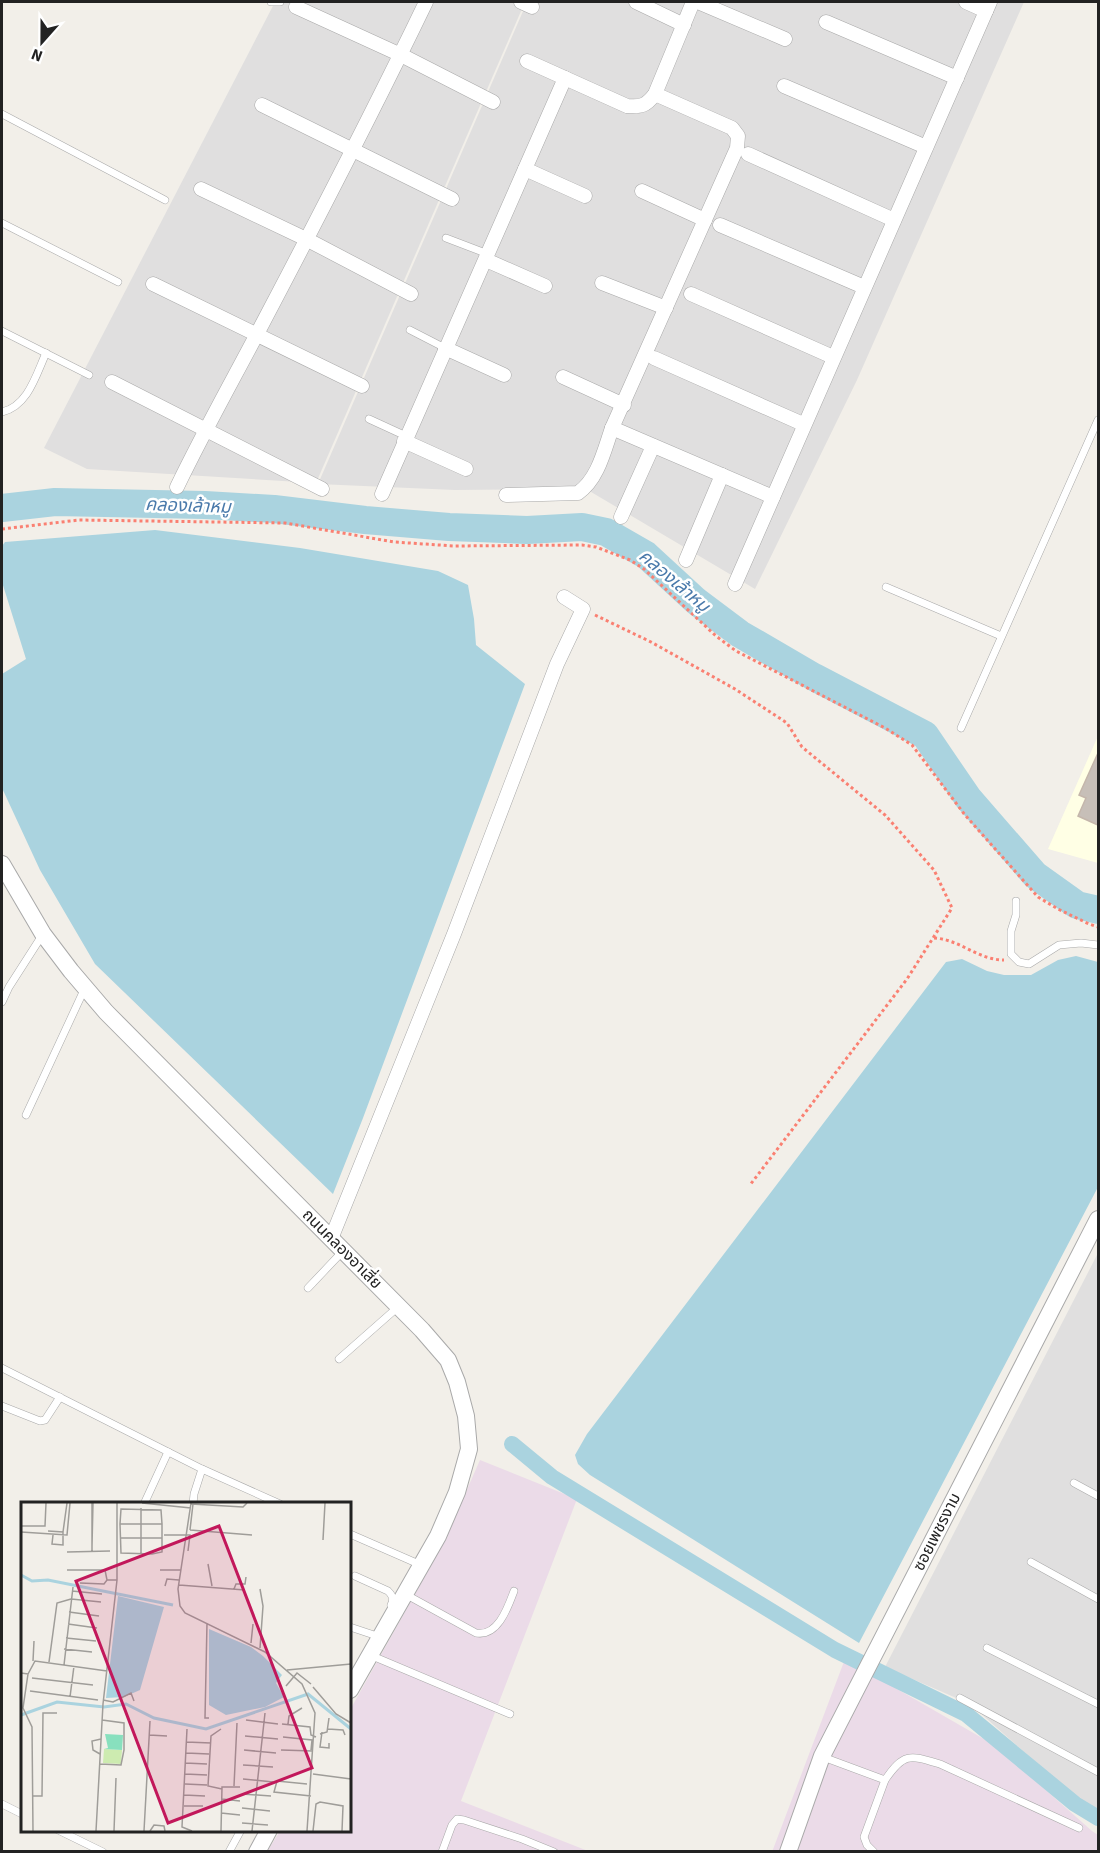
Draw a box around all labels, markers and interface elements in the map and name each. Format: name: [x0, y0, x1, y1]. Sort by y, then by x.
north arrow: [12, 12, 72, 72]
text: N: [28, 43, 46, 67]
water label: คลองเล้าหมู: [145, 492, 233, 520]
water label: คลองเล้าหมู: [633, 544, 716, 619]
street label: ถนนคลองอาเสี่ย: [297, 1203, 388, 1294]
street label: ซอยเพชรงาม: [908, 1489, 966, 1575]
inset map: [21, 1502, 351, 1832]

